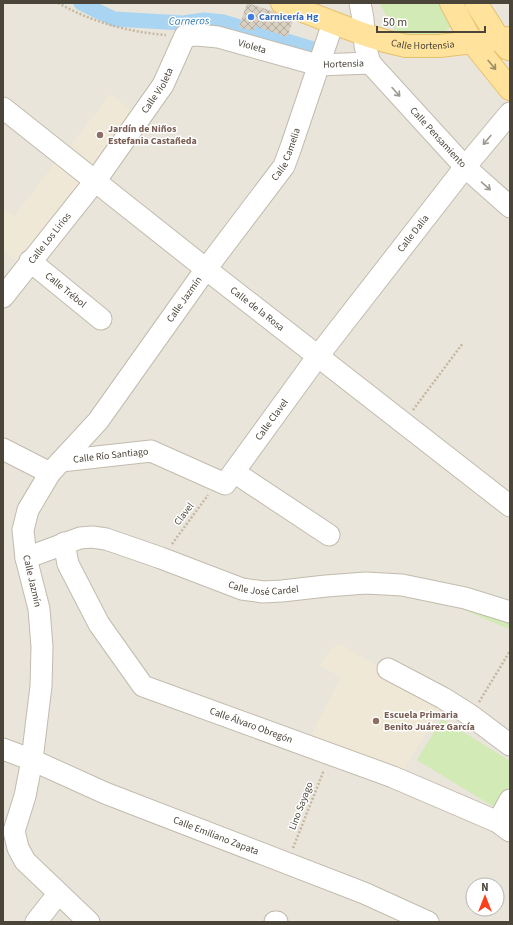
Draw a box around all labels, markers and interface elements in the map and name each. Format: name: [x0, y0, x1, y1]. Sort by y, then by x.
scale bar: [377, 8, 485, 34]
place label: Carnicería Hg: [259, 10, 319, 24]
marker: Carnicería Hg: [246, 12, 256, 22]
water label: Carneros: [169, 13, 210, 29]
text: 50 m: [383, 14, 407, 31]
street label: Violeta: [236, 36, 268, 57]
street label: Calle Hortensia: [390, 36, 455, 53]
street label: Hortensia: [323, 56, 364, 72]
one-way arrow: [487, 59, 496, 70]
street label: Calle Violeta: [138, 66, 177, 116]
one-way arrow: [392, 87, 401, 97]
street label: Calle Pensamiento: [407, 104, 470, 171]
place label: Jardín de Niños Estefania Castañeda: [108, 122, 197, 148]
street label: Calle Camelia: [268, 126, 304, 184]
marker: Jardín de Niños Estefania Castañeda: [95, 130, 105, 140]
one-way arrow: [483, 135, 492, 146]
one-way arrow: [481, 182, 491, 191]
street label: Calle Los Lirios: [25, 210, 74, 267]
street label: Calle Dalia: [394, 212, 432, 255]
street label: Calle Trébol: [42, 269, 90, 311]
street label: Calle Jazmín: [163, 274, 205, 325]
street label: Calle de la Rosa: [227, 283, 287, 334]
street label: Calle Clavel: [252, 396, 292, 443]
street label: Calle Río Santiago: [72, 444, 149, 467]
street label: Clavel: [171, 499, 198, 528]
street label: Calle Jazmín: [19, 554, 45, 608]
street label: Calle José Cardel: [226, 577, 300, 599]
street label: Calle Álvaro Obregón: [208, 704, 295, 747]
place label: Escuela Primaria Benito Juárez García: [384, 708, 475, 734]
marker: Escuela Primaria Benito Juárez García: [371, 716, 381, 726]
street label: Lino Sayago: [285, 780, 317, 832]
street label: Calle Emiliano Zapata: [171, 813, 261, 859]
north arrow: [465, 877, 505, 917]
text: N: [481, 880, 489, 895]

